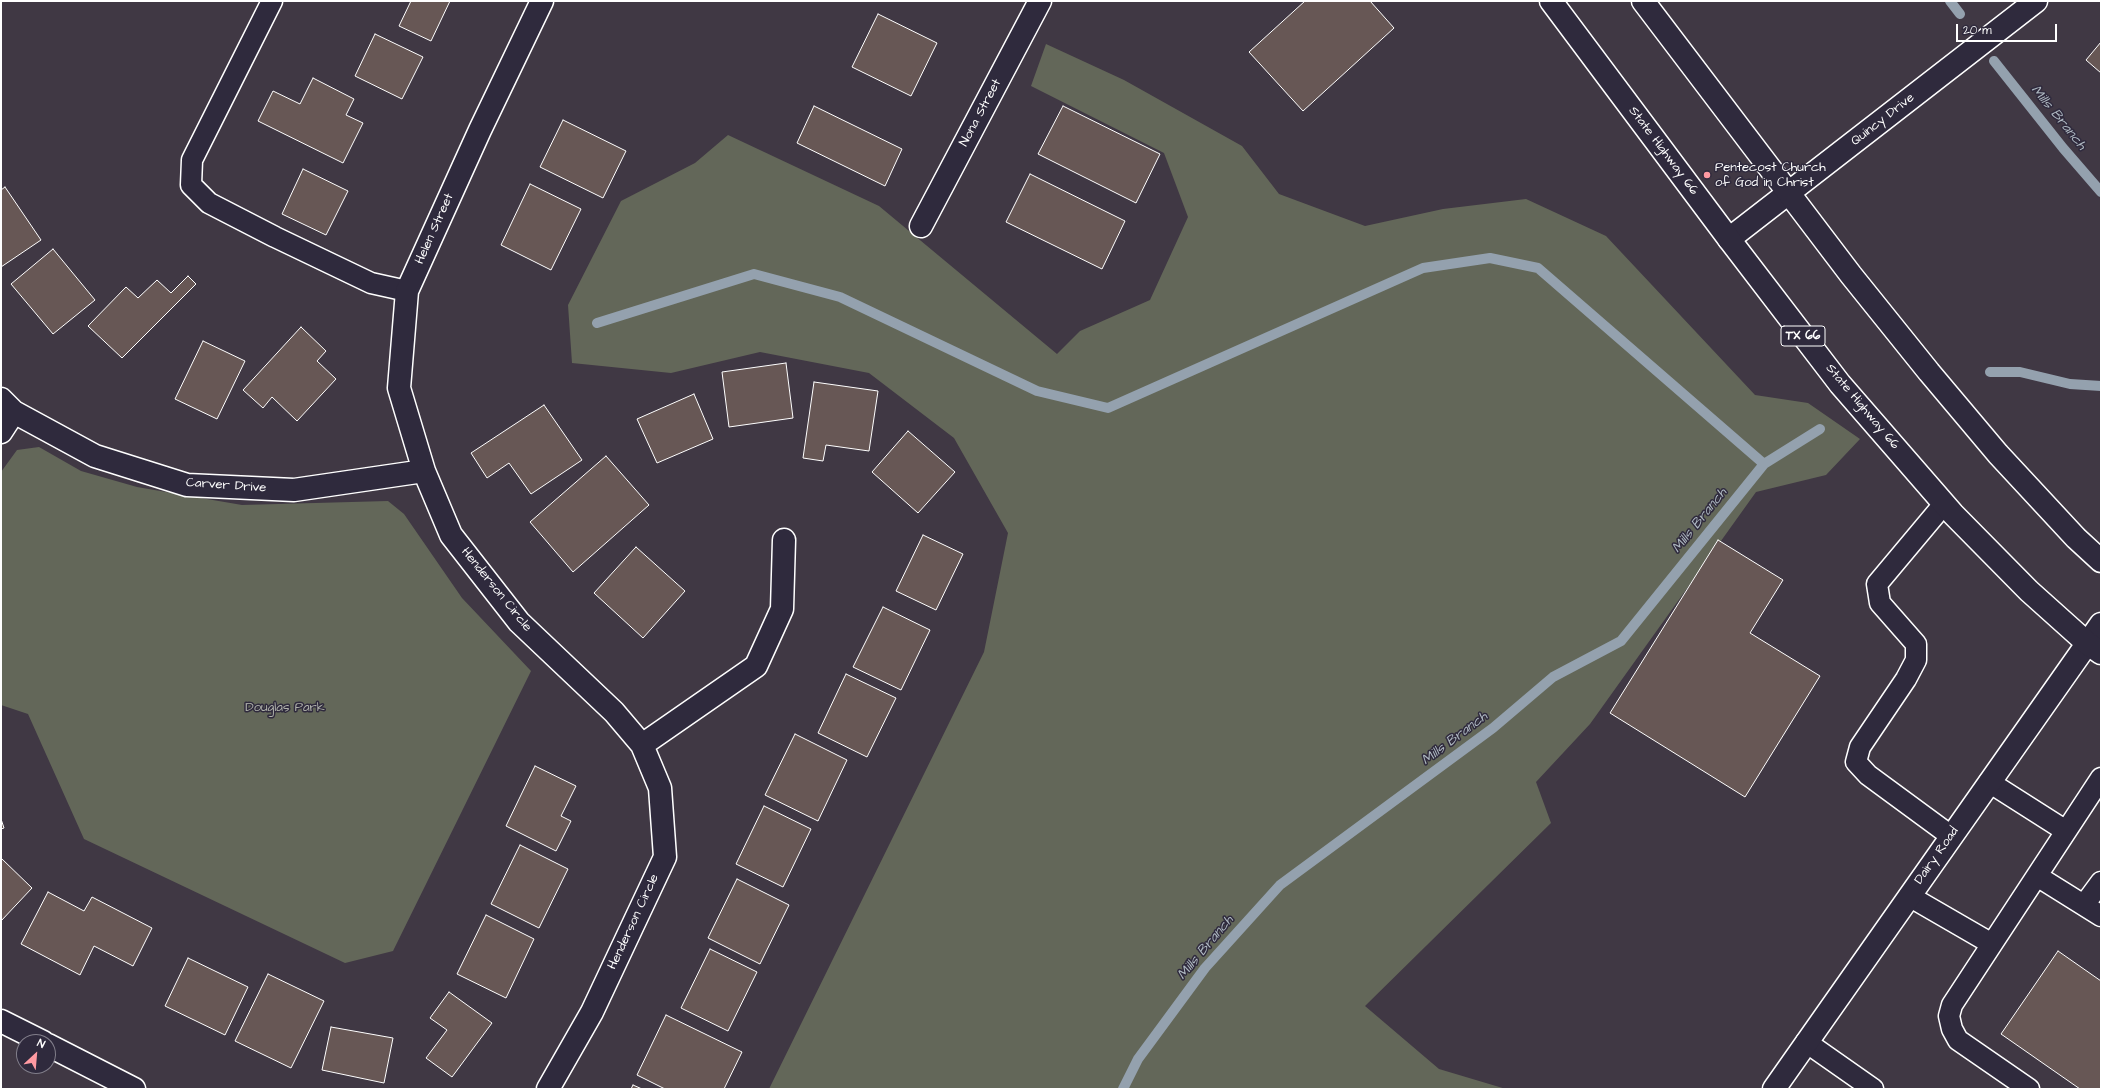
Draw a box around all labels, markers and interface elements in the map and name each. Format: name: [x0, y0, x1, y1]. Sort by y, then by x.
scale bar: [1958, 16, 2059, 42]
text: 20 m: [1963, 22, 1992, 39]
street label: Nona Street: [957, 77, 1005, 149]
water label: Mills Branch: [2027, 82, 2089, 154]
street label: Quincy Drive: [1848, 90, 1918, 150]
street label: State Highway 66: [1625, 104, 1701, 198]
place label: Pentecost Church of God in Christ: [1715, 160, 1826, 191]
marker: Pentecost Church of God in Christ: [1702, 170, 1712, 180]
street label: Helen Street: [412, 191, 458, 267]
road number: TX 66: [1781, 326, 1825, 346]
street label: State Highway 66: [1822, 361, 1902, 453]
street label: Carver Drive: [185, 475, 267, 497]
water label: Mills Branch: [1669, 485, 1731, 557]
street label: Henderson Circle: [457, 545, 535, 635]
park label: Douglas Park: [245, 700, 325, 716]
water label: Mills Branch: [1419, 709, 1491, 769]
street label: Dairy Road: [1912, 824, 1962, 888]
street label: Henderson Circle: [605, 872, 663, 972]
water label: Mills Branch: [1174, 913, 1238, 983]
north arrow: [16, 1034, 56, 1074]
text: N: [35, 1035, 47, 1052]

